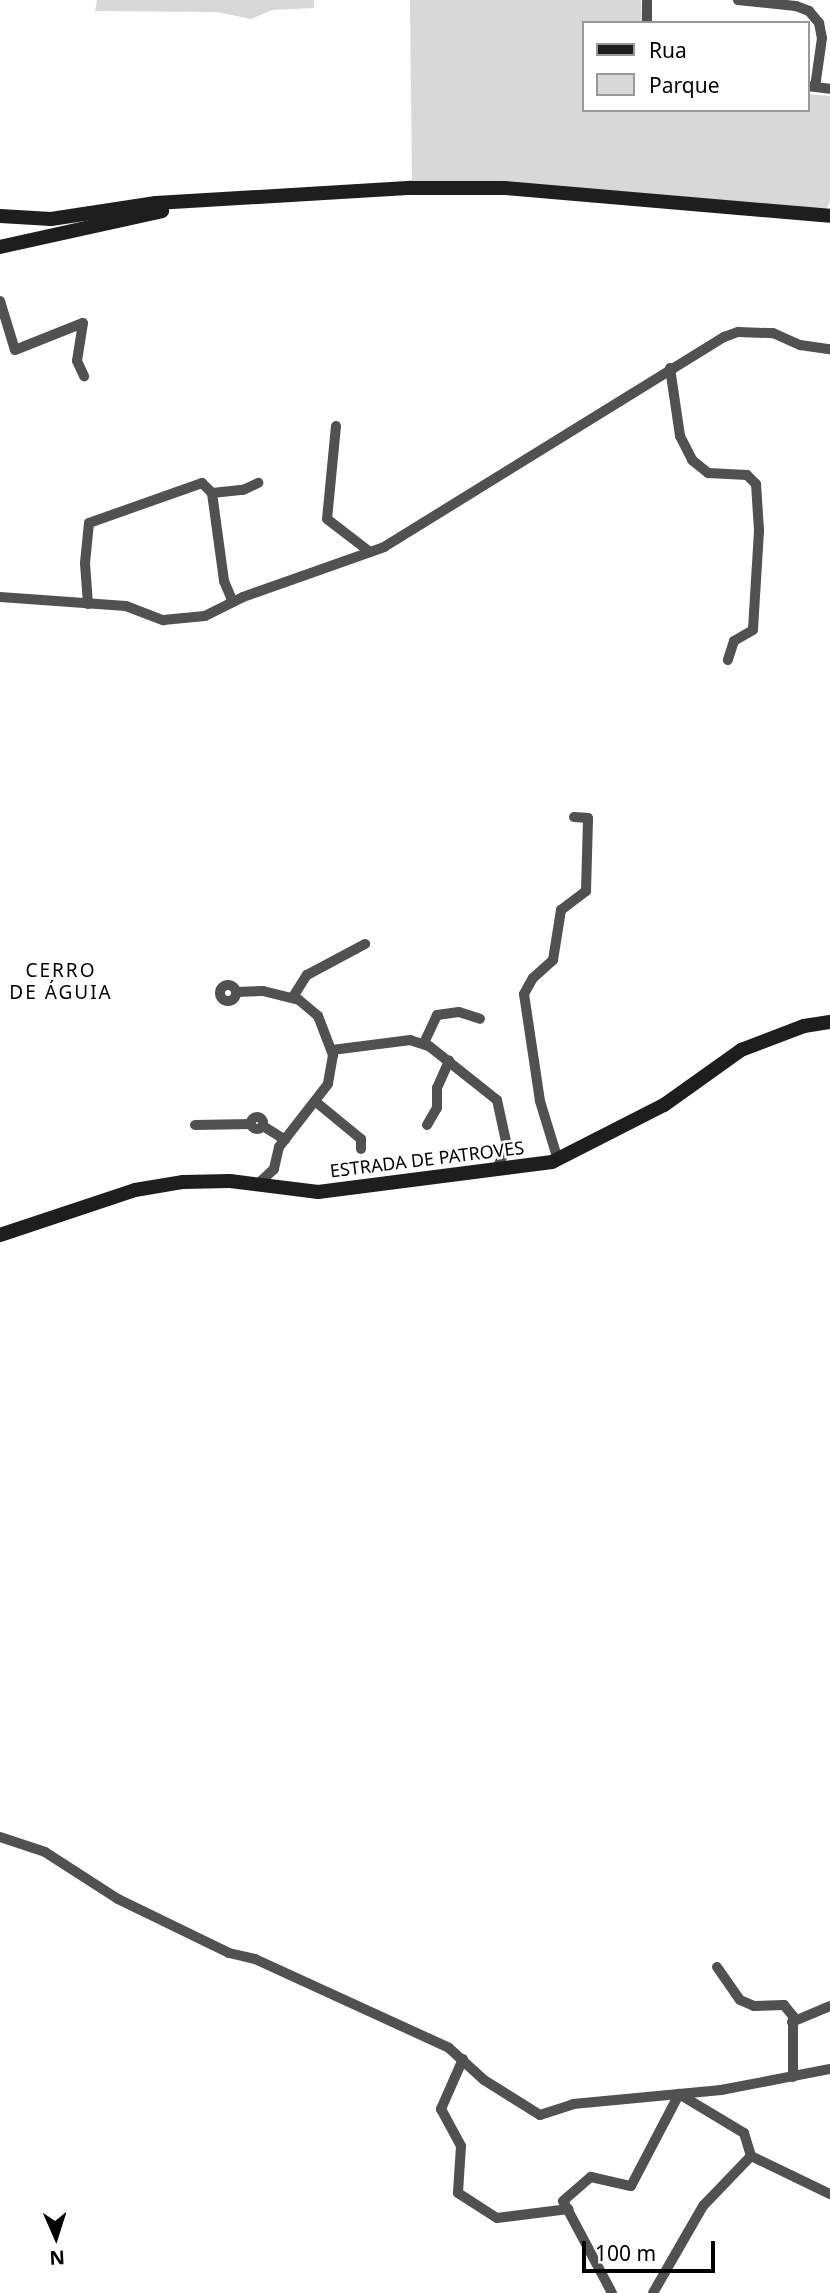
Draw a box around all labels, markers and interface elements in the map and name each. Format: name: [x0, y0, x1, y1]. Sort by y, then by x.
legend: [582, 21, 809, 112]
text: Rua: [649, 36, 687, 64]
text: Parque: [649, 71, 719, 99]
district label: CERRO DE ÁGUIA: [10, 960, 112, 1004]
street label: ESTRADA DE PATROVES: [329, 1136, 525, 1182]
north arrow: [21, 2202, 91, 2272]
scale bar: [585, 2226, 718, 2270]
text: 100 m: [595, 2239, 656, 2267]
text: N: [49, 2245, 66, 2271]

